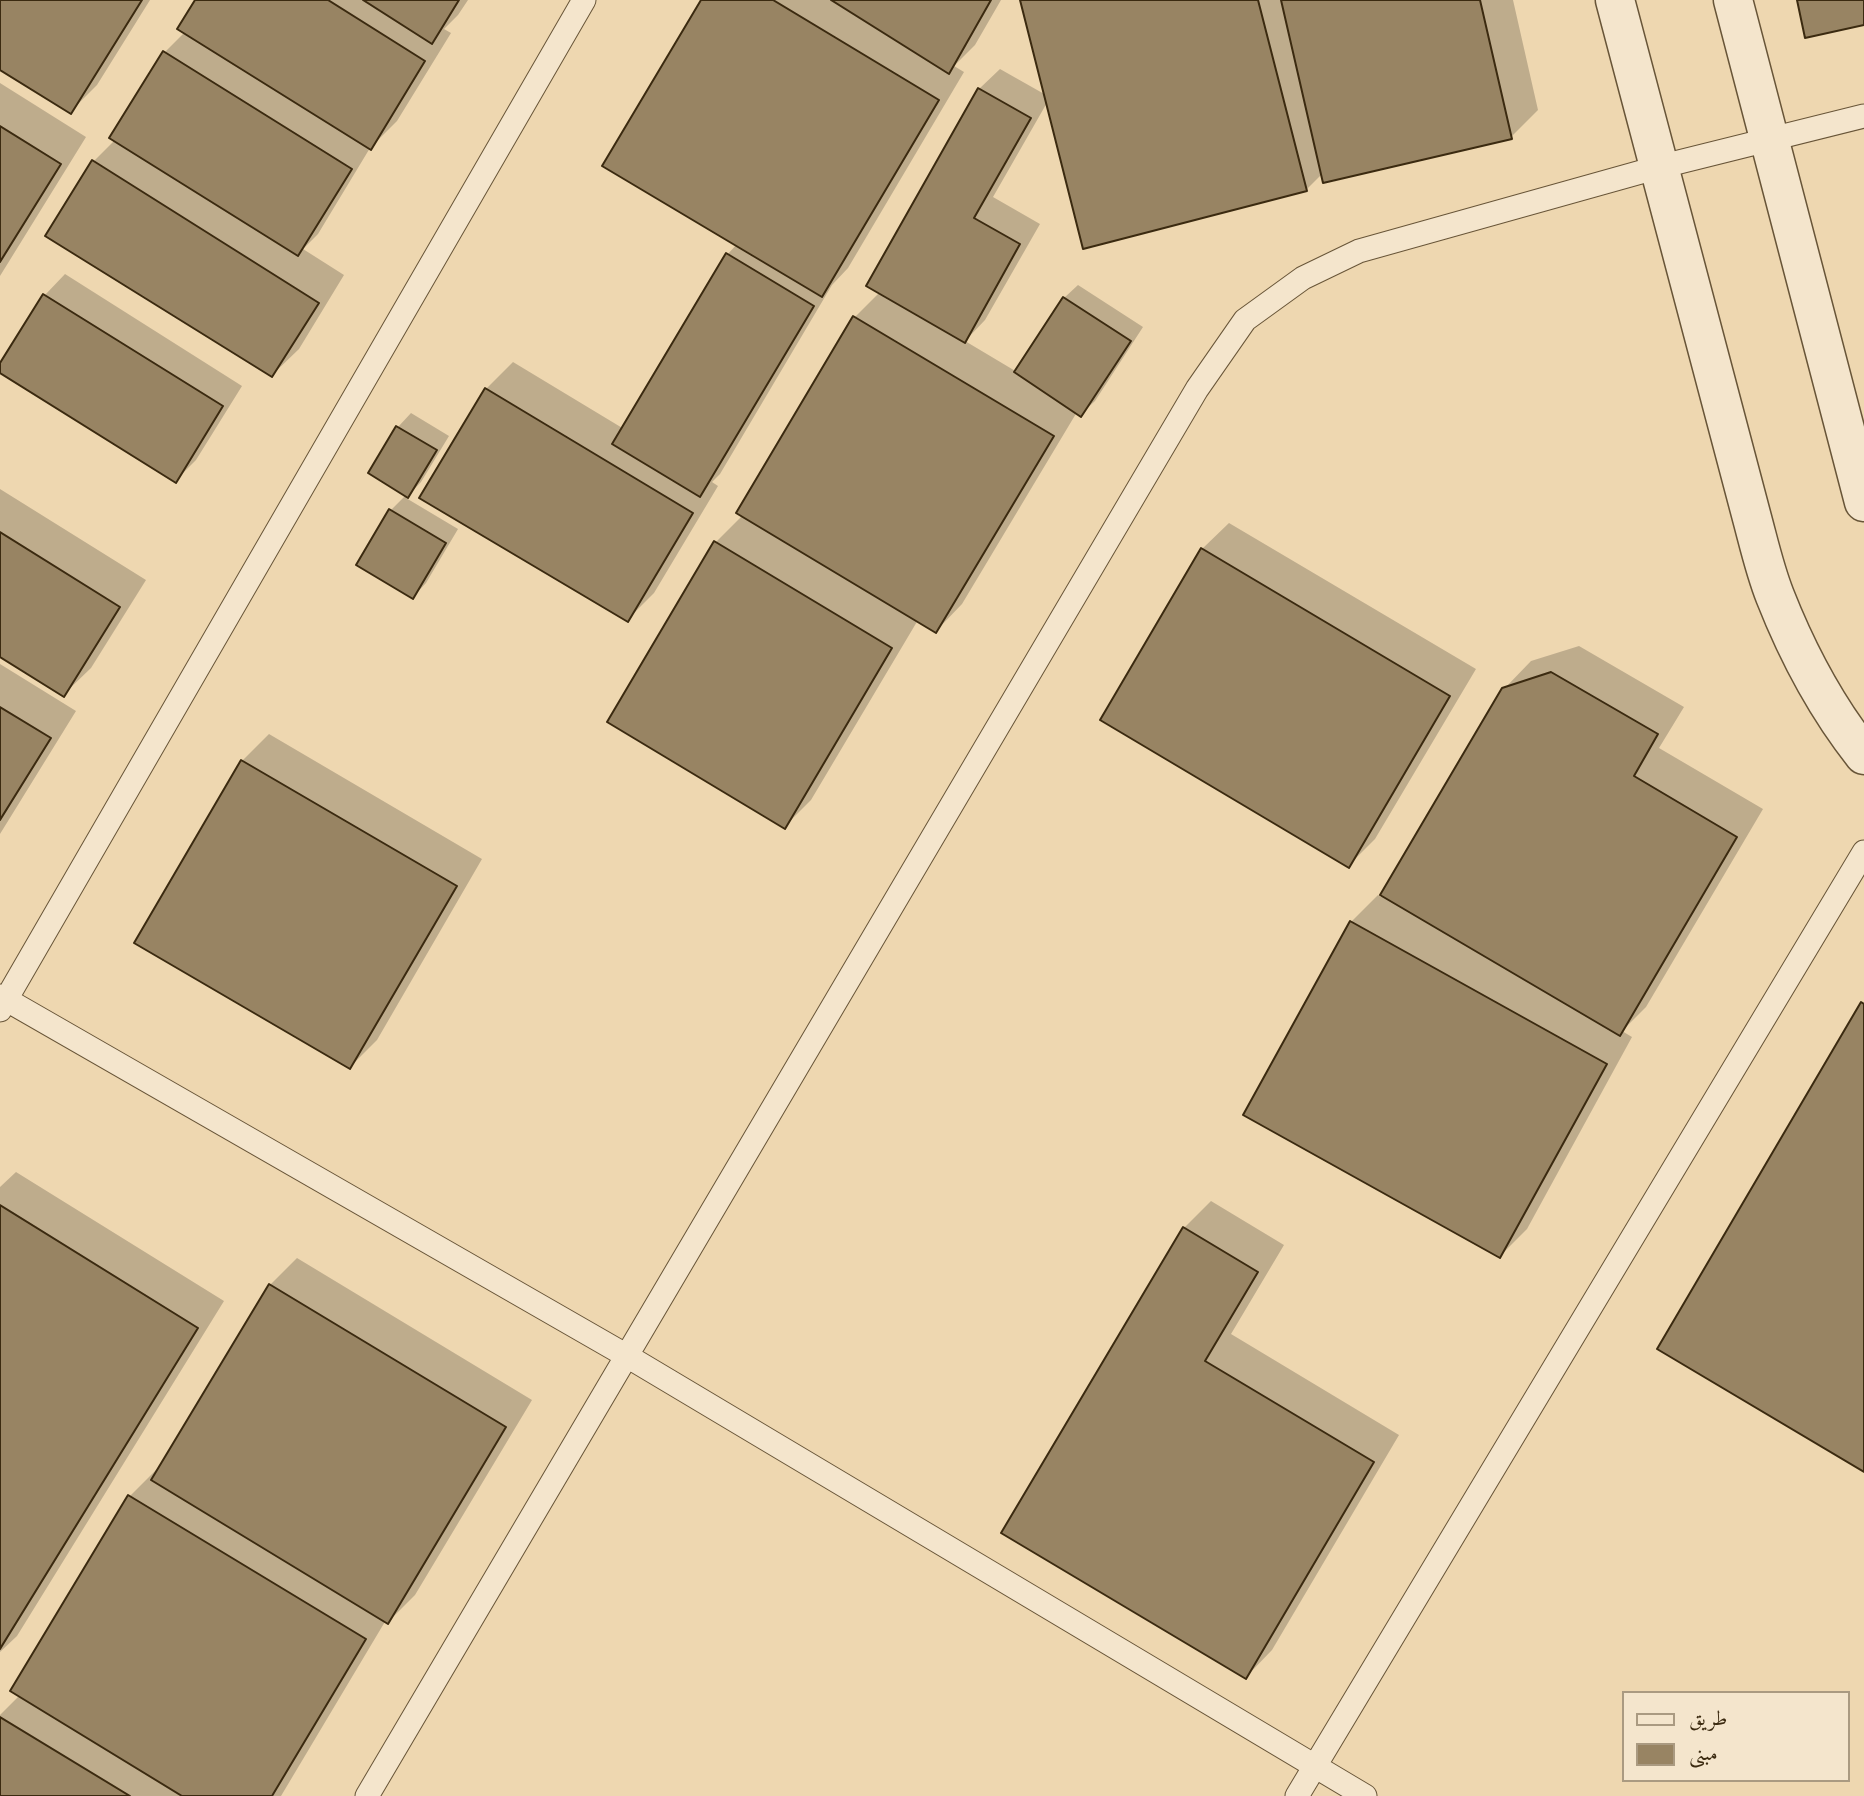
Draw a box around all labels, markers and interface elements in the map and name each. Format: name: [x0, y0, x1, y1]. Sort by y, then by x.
legend: [1622, 1691, 1850, 1782]
text: طريق: [1689, 1706, 1727, 1733]
text: مبنى: [1689, 1741, 1718, 1768]

